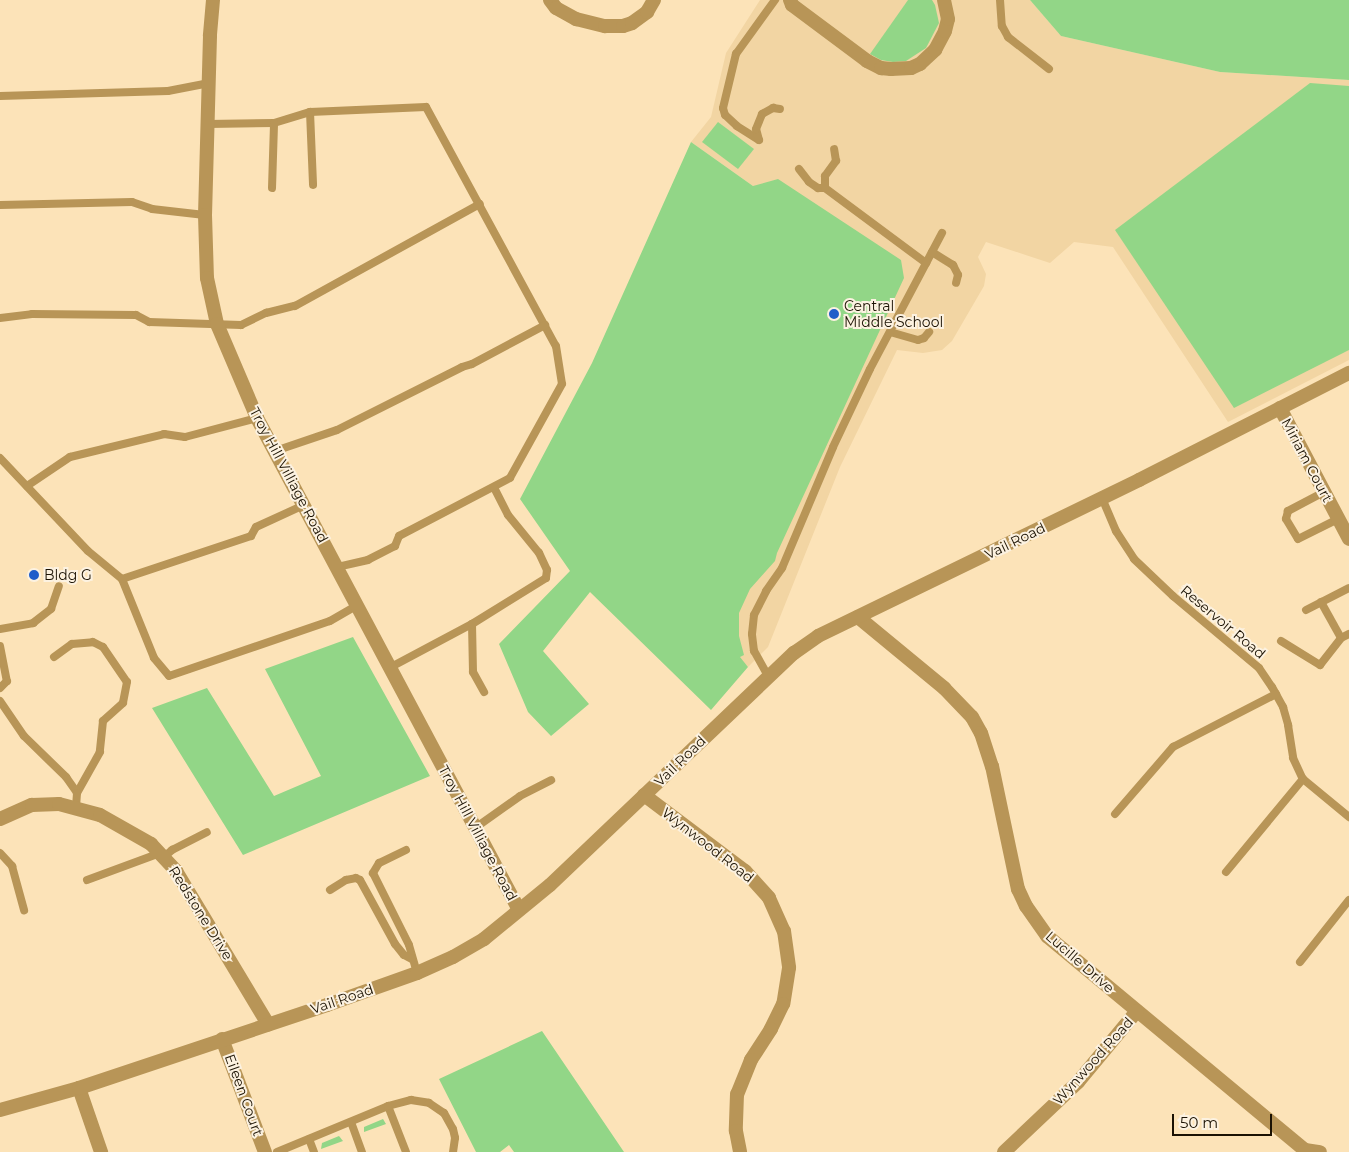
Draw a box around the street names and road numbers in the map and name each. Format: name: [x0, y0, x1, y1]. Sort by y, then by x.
street label: Troy Hill Villiage Road: [246, 405, 332, 545]
street label: Miriam Court: [1278, 415, 1336, 505]
street label: Vail Road: [982, 519, 1048, 563]
street label: Reservoir Road: [1177, 582, 1269, 662]
street label: Vail Road: [651, 732, 709, 790]
street label: Troy Hill Villiage Road: [435, 763, 521, 903]
street label: Wynwood Road: [659, 804, 757, 886]
street label: Redstone Drive: [165, 863, 237, 963]
street label: Lucille Drive: [1042, 928, 1118, 996]
street label: Vail Road: [309, 980, 375, 1018]
street label: Wynwood Road: [1049, 1014, 1137, 1108]
street label: Eileen Court: [221, 1052, 267, 1138]

